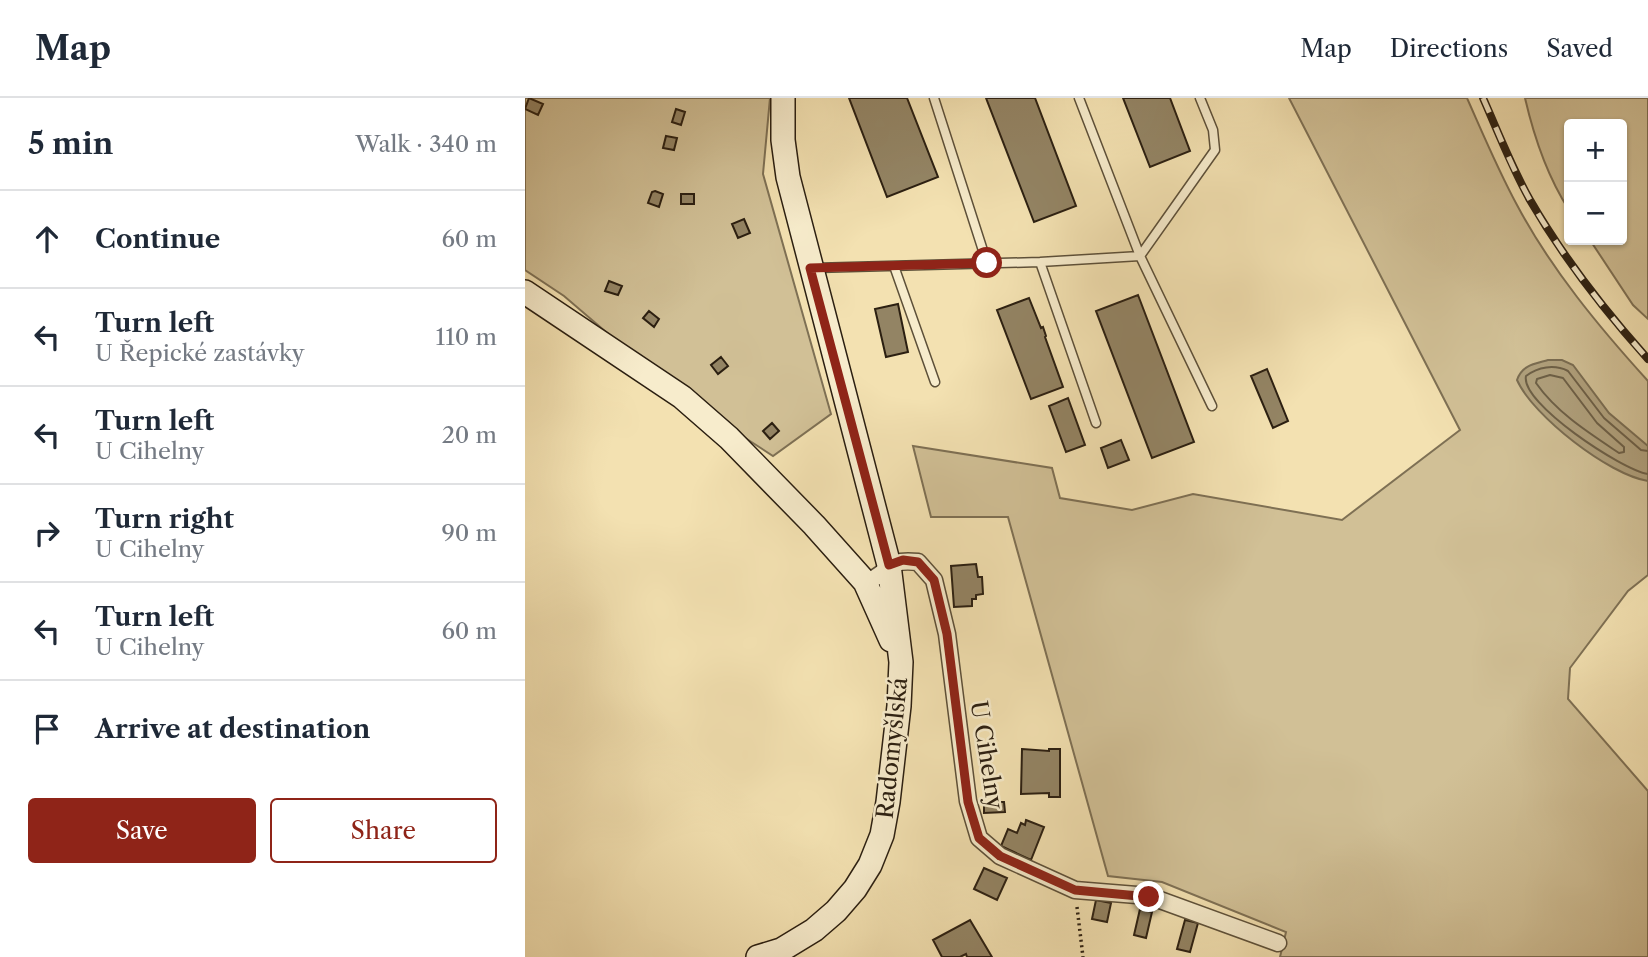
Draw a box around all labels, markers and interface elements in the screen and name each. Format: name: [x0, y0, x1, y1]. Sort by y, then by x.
text: Map: [35, 28, 111, 69]
text: Map: [1300, 34, 1352, 63]
text: Directions: [1390, 34, 1508, 63]
text: Saved: [1546, 34, 1613, 63]
map controls: [1564, 119, 1627, 245]
button: +: [1564, 119, 1627, 182]
text: 5 min: [28, 125, 113, 162]
text: Walk · 340 m: [355, 130, 497, 158]
button: −: [1564, 182, 1627, 245]
icon: ahead: [28, 220, 66, 258]
text: Continue: [95, 223, 220, 255]
text: 60 m: [441, 225, 497, 253]
route start: [971, 247, 1002, 278]
text: Turn left: [95, 307, 214, 339]
icon: left: [28, 318, 66, 356]
text: 110 m: [436, 323, 497, 351]
text: U Řepické zastávky: [95, 339, 305, 367]
text: Turn left: [95, 405, 214, 437]
icon: left: [28, 416, 66, 454]
text: 20 m: [442, 421, 497, 449]
text: U Cihelny: [95, 437, 204, 465]
text: Turn right: [95, 503, 234, 535]
icon: right: [28, 514, 66, 552]
text: 90 m: [441, 519, 497, 547]
text: U Cihelny: [95, 535, 204, 563]
text: Turn left: [95, 601, 214, 633]
icon: left: [28, 612, 66, 650]
text: 60 m: [441, 617, 497, 645]
text: U Cihelny: [95, 633, 204, 661]
street label: Radomyšlská: [871, 675, 913, 820]
street label: U Cihelny: [965, 699, 1009, 811]
icon: arrive: [28, 710, 66, 748]
text: Arrive at destination: [95, 713, 370, 745]
button: Save: [28, 798, 256, 863]
button: Share: [270, 798, 497, 863]
route end: [1133, 881, 1164, 912]

